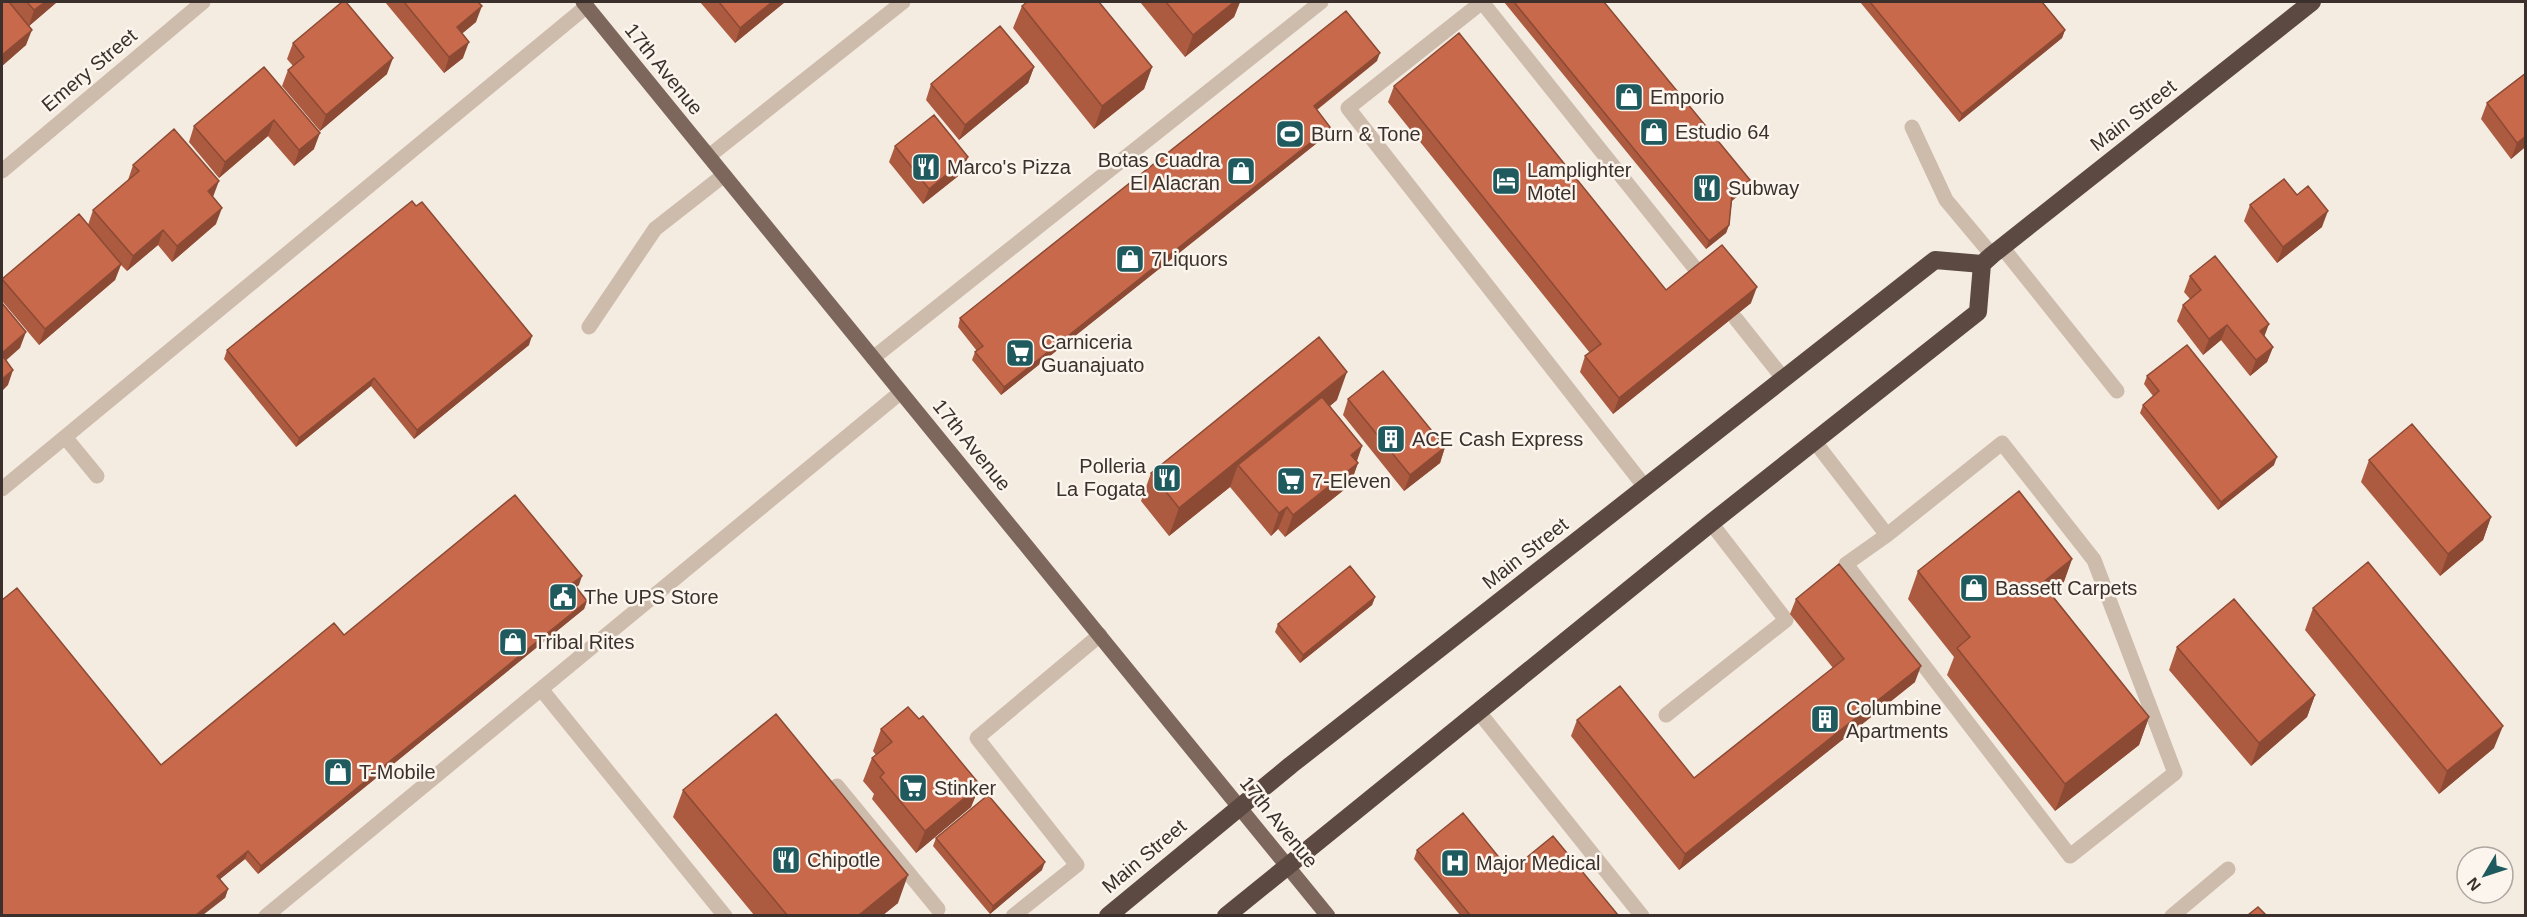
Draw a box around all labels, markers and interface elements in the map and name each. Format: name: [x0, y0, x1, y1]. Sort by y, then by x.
street label: 17th Avenue: [621, 19, 707, 119]
street label: Emery Street: [37, 24, 141, 116]
street label: Main Street: [2086, 75, 2180, 155]
shop icon: Emporio: [1613, 81, 1645, 113]
place label: Emporio: [1650, 86, 1724, 108]
shop icon: Estudio 64: [1638, 116, 1670, 148]
sports icon: Burn & Tone: [1274, 118, 1306, 150]
place label: Estudio 64: [1675, 121, 1770, 143]
place label: Burn & Tone: [1311, 123, 1421, 145]
place label: Botas Cuadra El Alacran: [1098, 149, 1221, 194]
restaurant icon: Marco's Pizza: [910, 151, 942, 183]
shop icon: Botas Cuadra El Alacran: [1225, 155, 1257, 187]
place label: Marco's Pizza: [947, 156, 1072, 178]
place label: Lamplighter Motel: [1527, 159, 1632, 204]
hotel icon: Lamplighter Motel: [1490, 165, 1522, 197]
restaurant icon: Subway: [1691, 172, 1723, 204]
place label: Subway: [1728, 177, 1799, 199]
shop icon: 7Liquors: [1114, 243, 1146, 275]
place label: 7Liquors: [1151, 248, 1228, 270]
place label: Carniceria Guanajuato: [1041, 331, 1144, 376]
supermarket icon: Carniceria Guanajuato: [1004, 337, 1036, 369]
street label: 17th Avenue: [929, 395, 1015, 495]
building icon: ACE Cash Express: [1375, 423, 1407, 455]
place label: ACE Cash Express: [1412, 428, 1583, 450]
place label: Polleria La Fogata: [1056, 455, 1147, 500]
restaurant icon: Polleria La Fogata: [1151, 462, 1183, 494]
supermarket icon: 7-Eleven: [1275, 465, 1307, 497]
place label: 7-Eleven: [1312, 470, 1391, 492]
street label: Main Street: [1478, 513, 1572, 593]
shop icon: Bassett Carpets: [1958, 572, 1990, 604]
place label: Bassett Carpets: [1995, 577, 2137, 599]
public building icon: The UPS Store: [547, 581, 579, 613]
place label: The UPS Store: [584, 586, 719, 608]
shop icon: Tribal Rites: [497, 626, 529, 658]
place label: Tribal Rites: [534, 631, 634, 653]
place label: Columbine Apartments: [1846, 697, 1948, 742]
building icon: Columbine Apartments: [1809, 703, 1841, 735]
shop icon: T-Mobile: [322, 756, 354, 788]
place label: T-Mobile: [359, 761, 436, 783]
supermarket icon: Stinker: [897, 772, 929, 804]
street label: 17th Avenue: [1236, 772, 1322, 872]
place label: Stinker: [934, 777, 997, 799]
street label: Main Street: [1098, 814, 1191, 897]
restaurant icon: Chipotle: [770, 844, 802, 876]
north arrow: [2455, 845, 2515, 905]
hospital icon: Major Medical: [1439, 847, 1471, 879]
place label: Chipotle: [807, 849, 880, 871]
place label: Major Medical: [1476, 852, 1600, 874]
text: N: [2463, 874, 2484, 894]

